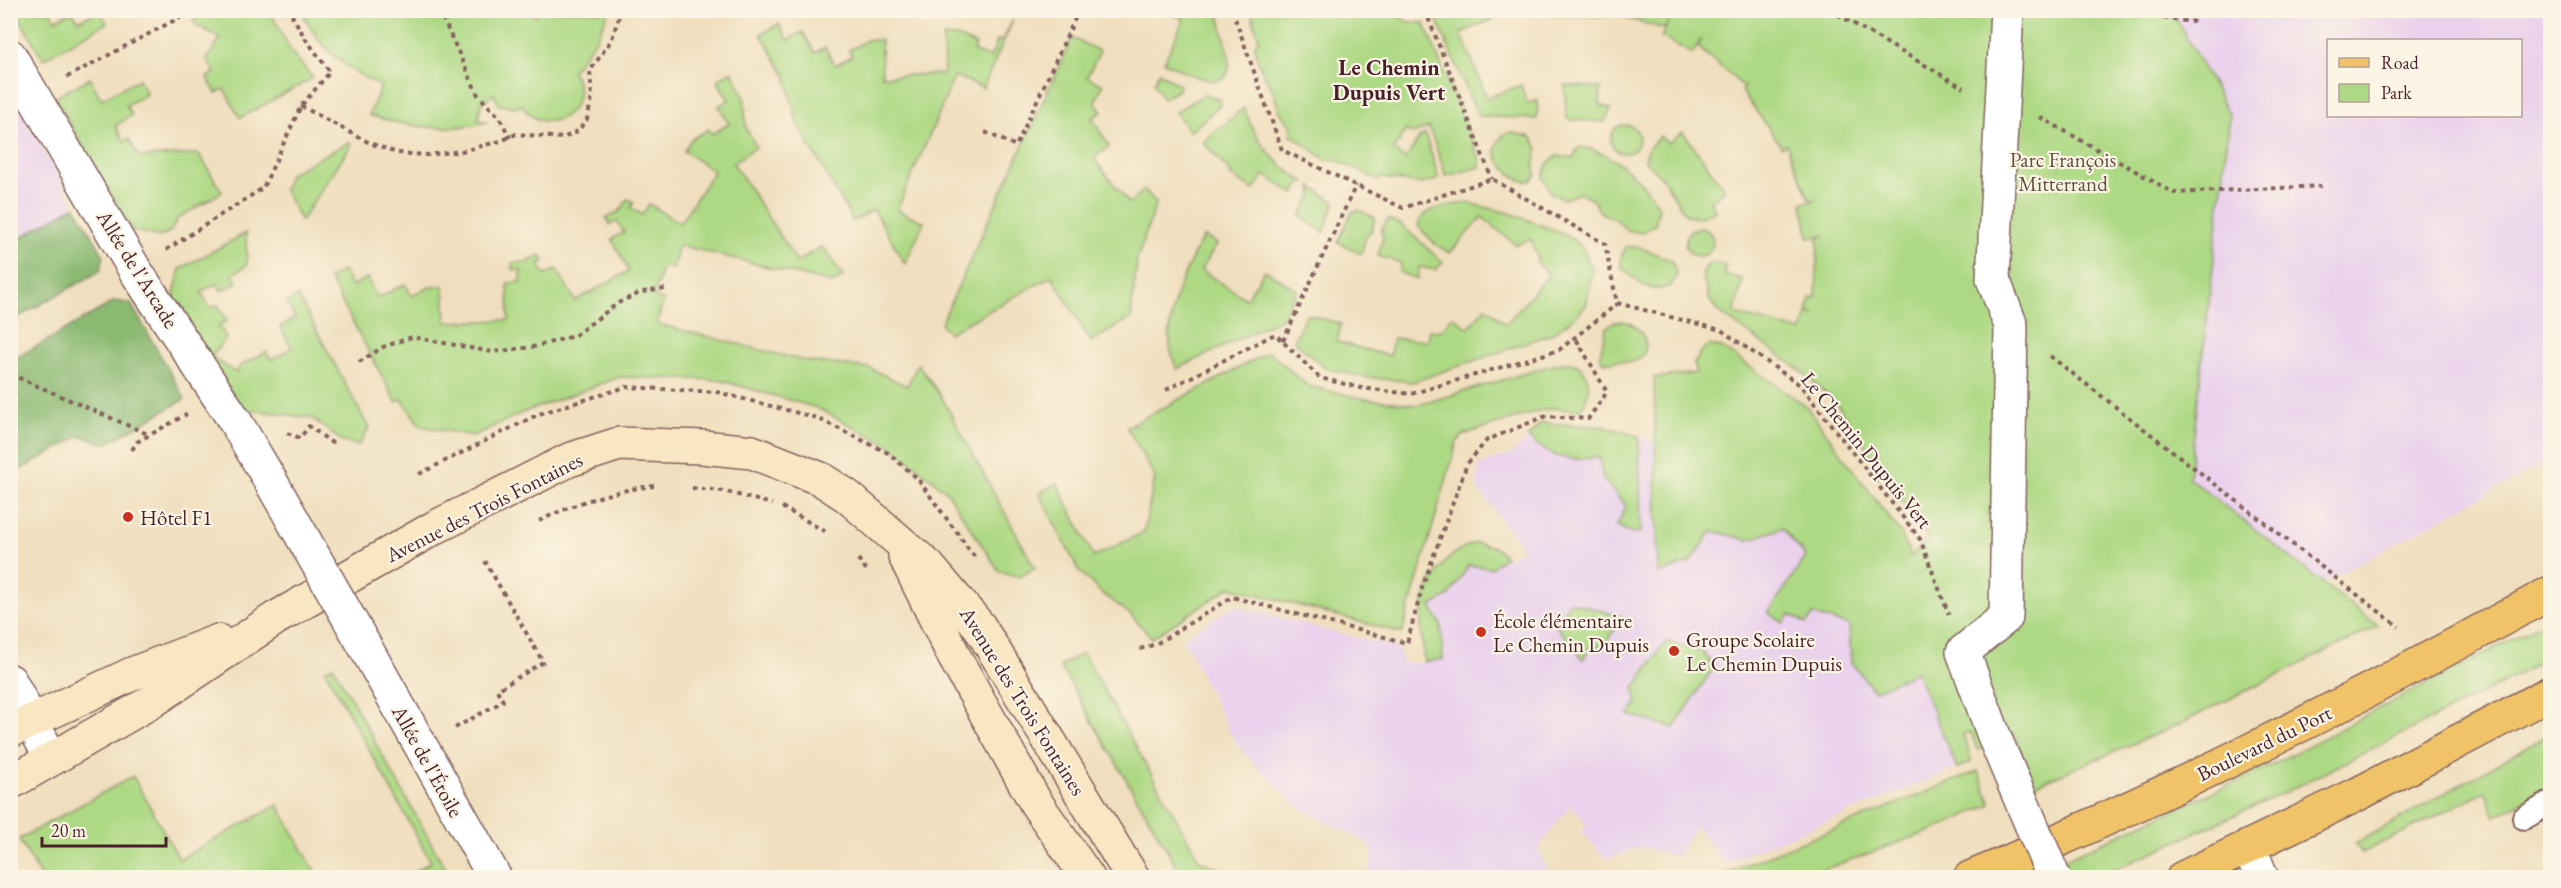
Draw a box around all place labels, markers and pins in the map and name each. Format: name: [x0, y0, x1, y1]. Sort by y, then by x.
place label: Hôtel F1: [140, 504, 212, 531]
marker: Hôtel F1: [121, 510, 135, 524]
place label: École élémentaire Le Chemin Dupuis: [1493, 607, 1649, 658]
marker: École élémentaire Le Chemin Dupuis: [1474, 625, 1488, 639]
place label: Groupe Scolaire Le Chemin Dupuis: [1686, 626, 1842, 677]
marker: Groupe Scolaire Le Chemin Dupuis: [1667, 644, 1681, 658]

